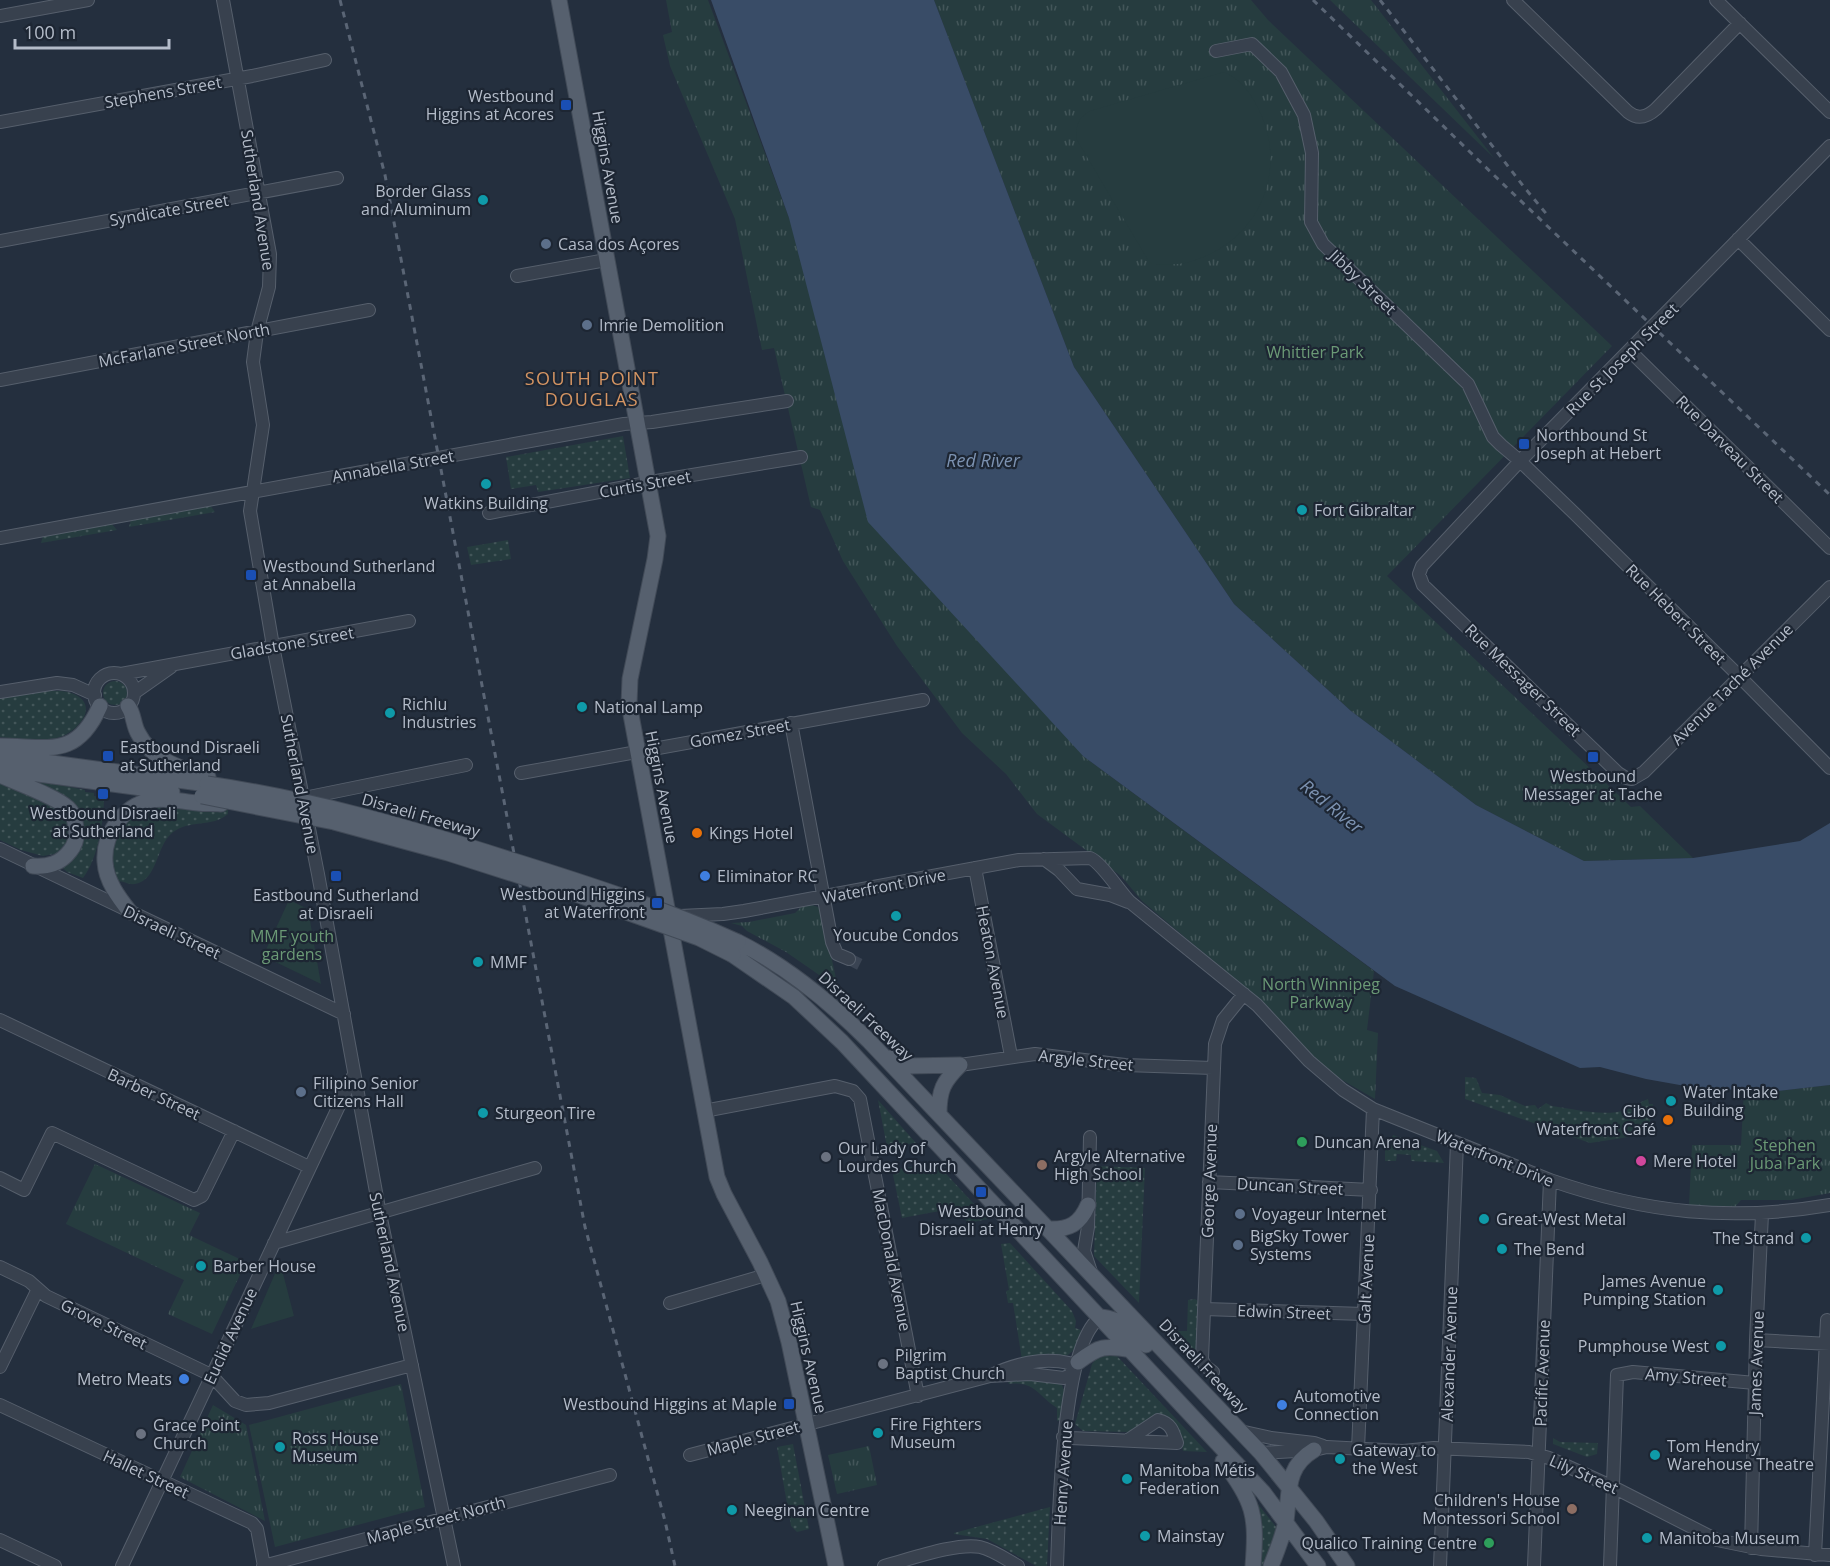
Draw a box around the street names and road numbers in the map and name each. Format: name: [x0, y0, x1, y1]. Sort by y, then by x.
street label: Stephens Street: [103, 71, 223, 113]
street label: Higgins Avenue: [587, 109, 629, 225]
street label: Sutherland Avenue: [236, 128, 280, 272]
street label: Syndicate Street: [108, 189, 231, 231]
street label: Jibby Street: [1323, 243, 1401, 320]
street label: Rue St Joseph Street: [1561, 298, 1683, 420]
street label: McFarlane Street North: [96, 318, 272, 372]
street label: Rue Darveau Street: [1671, 390, 1789, 508]
street label: Annabella Street: [330, 444, 456, 488]
street label: Curtis Street: [597, 465, 693, 503]
street label: Rue Hebert Street: [1621, 559, 1731, 669]
street label: Avenue Taché Avenue: [1666, 618, 1798, 750]
street label: Rue Messager Street: [1460, 619, 1586, 741]
street label: Gladstone Street: [229, 621, 356, 665]
street label: Sutherland Avenue: [276, 712, 324, 856]
street label: Gomez Street: [688, 713, 792, 753]
street label: Higgins Avenue: [640, 729, 684, 845]
street label: Disraeli Freeway: [359, 788, 484, 843]
street label: Waterfront Drive: [820, 863, 948, 909]
street label: Disraeli Street: [120, 900, 224, 964]
street label: Heaton Avenue: [971, 904, 1015, 1020]
street label: Disraeli Freeway: [814, 966, 919, 1066]
street label: Argyle Street: [1037, 1044, 1135, 1076]
street label: Barber Street: [104, 1063, 204, 1125]
street label: George Avenue: [1196, 1123, 1222, 1239]
street label: Waterfront Drive: [1433, 1124, 1557, 1192]
street label: Duncan Street: [1236, 1172, 1344, 1200]
street label: MacDonald Avenue: [867, 1187, 917, 1333]
street label: Sutherland Avenue: [364, 1190, 416, 1334]
street label: Galt Avenue: [1353, 1233, 1379, 1325]
street label: Euclid Avenue: [198, 1284, 262, 1388]
street label: Alexander Avenue: [1436, 1286, 1462, 1422]
street label: Grove Street: [57, 1294, 151, 1355]
street label: Higgins Avenue: [785, 1299, 833, 1415]
street label: Edwin Street: [1237, 1299, 1332, 1325]
street label: James Avenue: [1743, 1310, 1769, 1418]
street label: Disraeli Freeway: [1154, 1314, 1254, 1419]
street label: Pacific Avenue: [1529, 1319, 1555, 1427]
street label: Amy Street: [1644, 1362, 1728, 1392]
street label: Maple Street: [704, 1415, 802, 1461]
street label: Henry Avenue: [1048, 1420, 1078, 1526]
street label: Hallet Street: [100, 1445, 193, 1504]
street label: Lily Street: [1546, 1449, 1622, 1499]
street label: Maple Street North: [364, 1491, 508, 1549]

